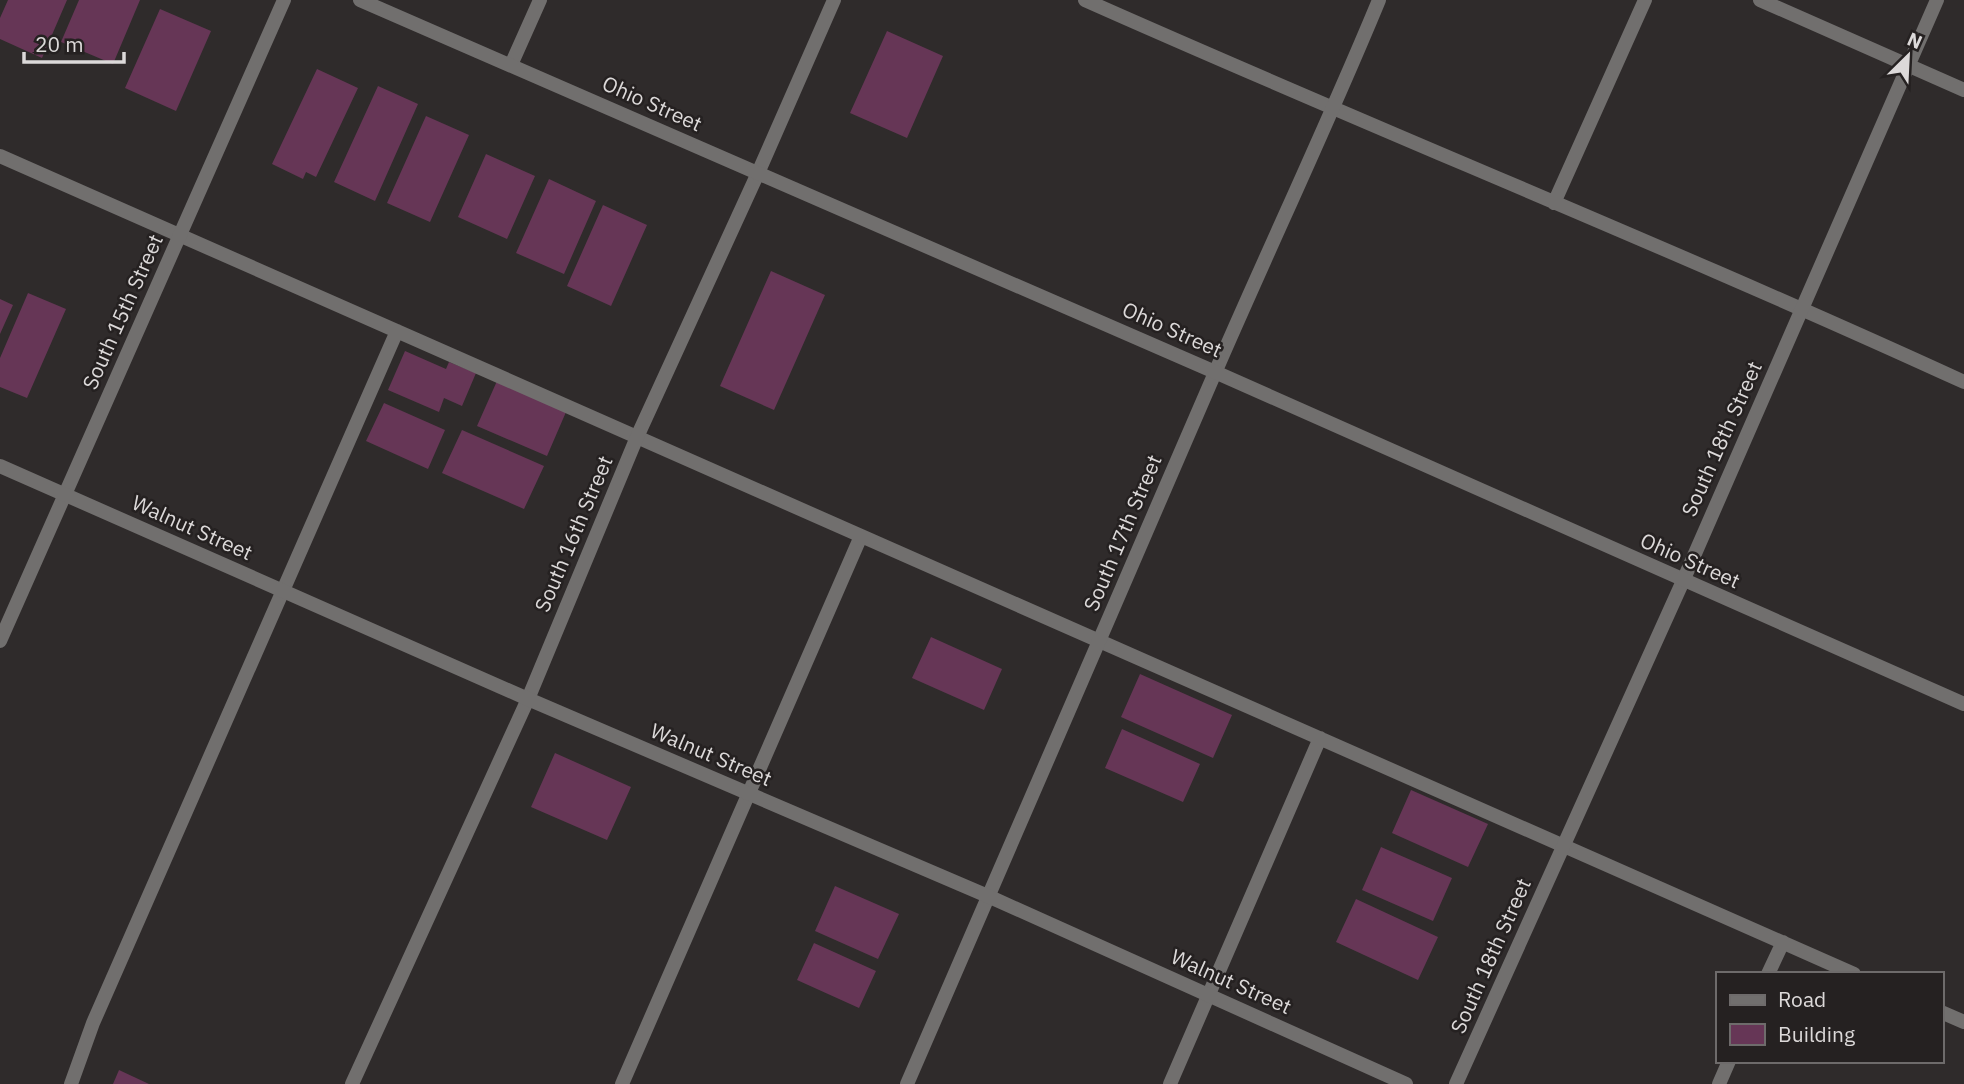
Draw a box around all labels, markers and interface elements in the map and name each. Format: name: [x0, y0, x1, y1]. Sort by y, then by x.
scale bar: [24, 21, 124, 65]
north arrow: [1873, 21, 1943, 91]
text: N: [1904, 27, 1926, 54]
text: 20 m: [35, 30, 84, 58]
street label: Ohio Street: [598, 69, 707, 138]
street label: South 15th Street: [75, 230, 169, 394]
street label: Ohio Street: [1118, 295, 1227, 364]
street label: South 18th Street: [1674, 357, 1768, 521]
street label: South 17th Street: [1077, 450, 1168, 615]
street label: South 16th Street: [528, 451, 619, 616]
street label: Walnut Street: [128, 488, 257, 566]
street label: Ohio Street: [1636, 526, 1745, 595]
street label: Walnut Street: [646, 716, 776, 792]
street label: South 18th Street: [1443, 874, 1537, 1038]
street label: Walnut Street: [1167, 942, 1296, 1020]
legend: [1716, 972, 1943, 1063]
text: Road: [1778, 985, 1826, 1013]
text: Building: [1778, 1020, 1855, 1048]

